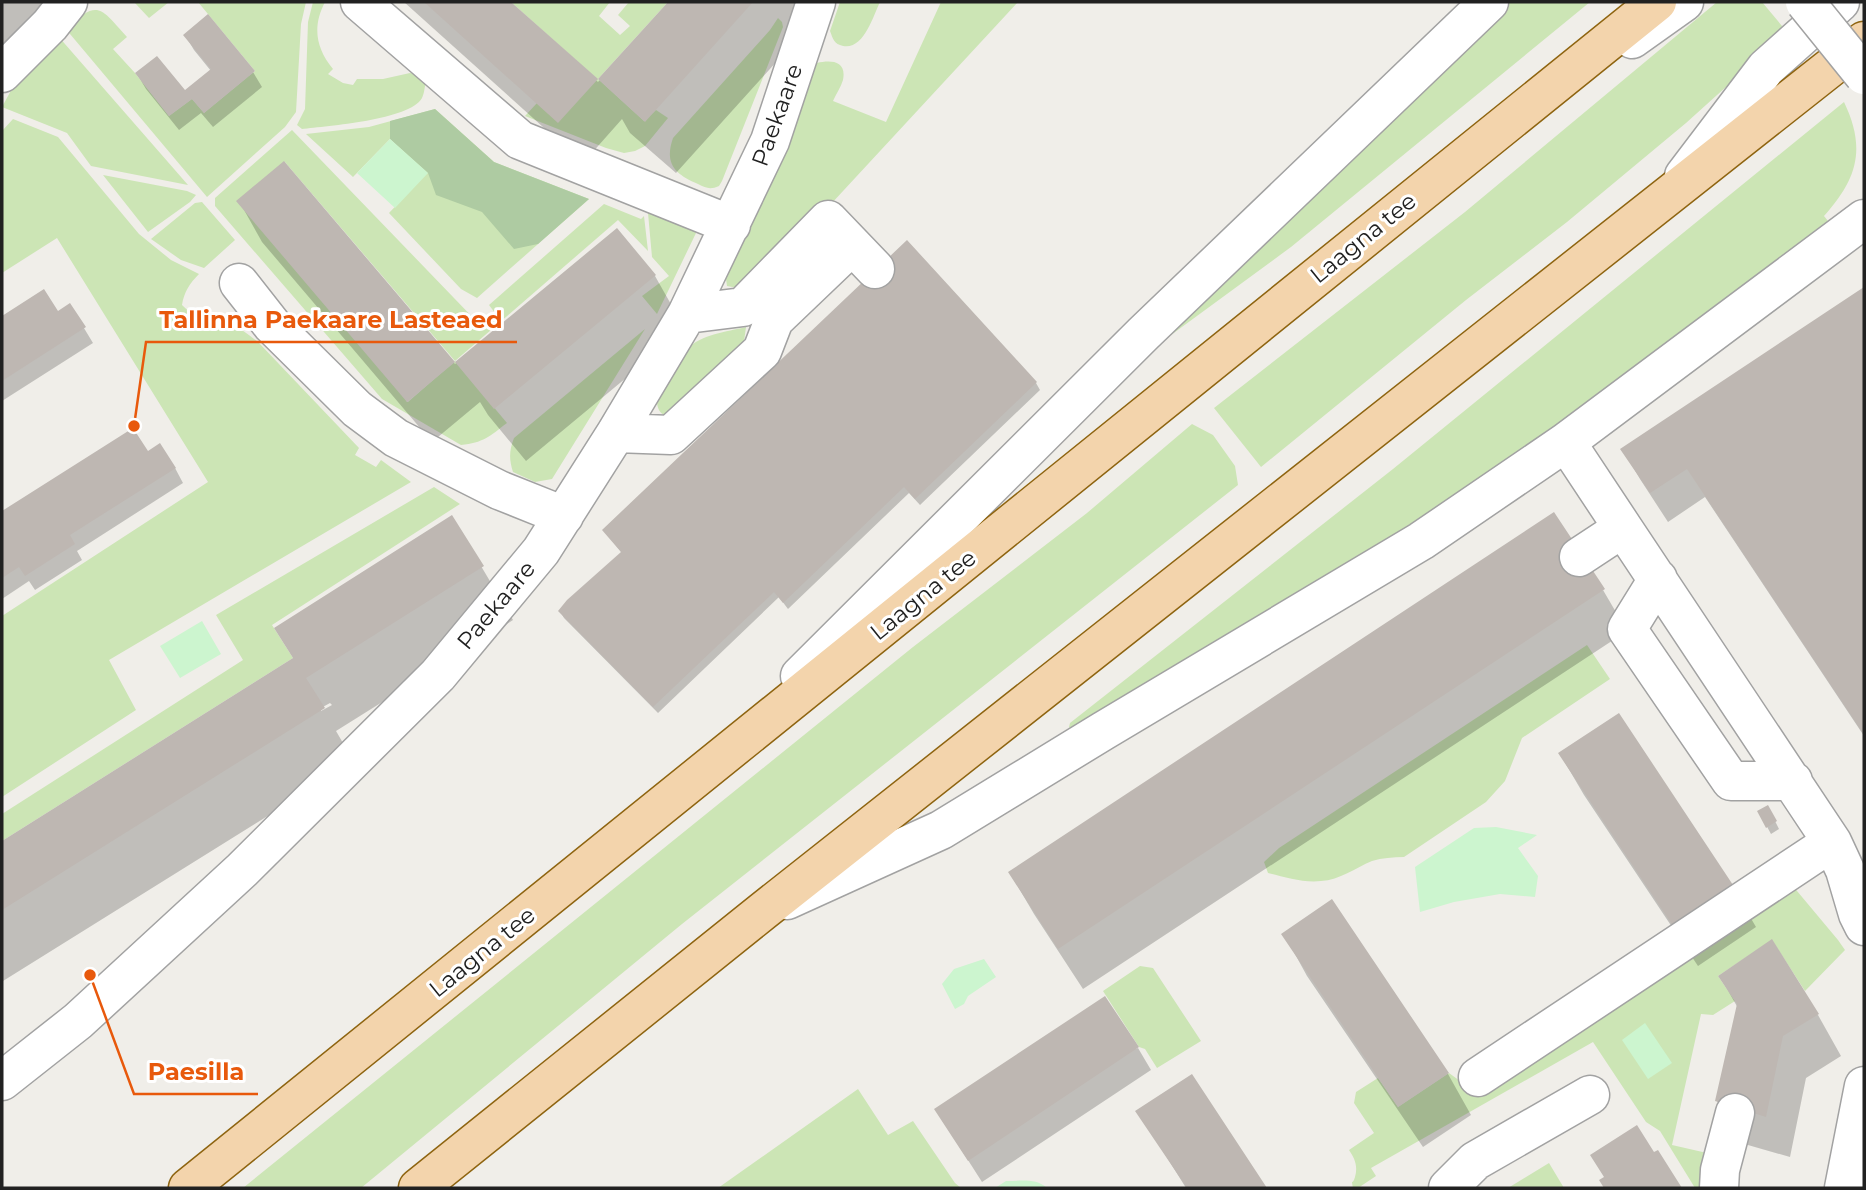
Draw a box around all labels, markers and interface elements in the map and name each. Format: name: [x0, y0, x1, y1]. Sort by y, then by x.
street label: Paekaare: [746, 60, 808, 170]
street label: Laagna tee: [1304, 187, 1422, 289]
callout: Tallinna Paekaare Lasteaed: [146, 297, 517, 342]
text: Tallinna Paekaare Lasteaed: [159, 305, 503, 334]
street label: Laagna tee: [864, 544, 982, 646]
street label: Paekaare: [451, 555, 541, 655]
street label: Laagna tee: [423, 901, 541, 1003]
callout: Paesilla: [134, 1049, 258, 1094]
text: Paesilla: [148, 1057, 244, 1086]

